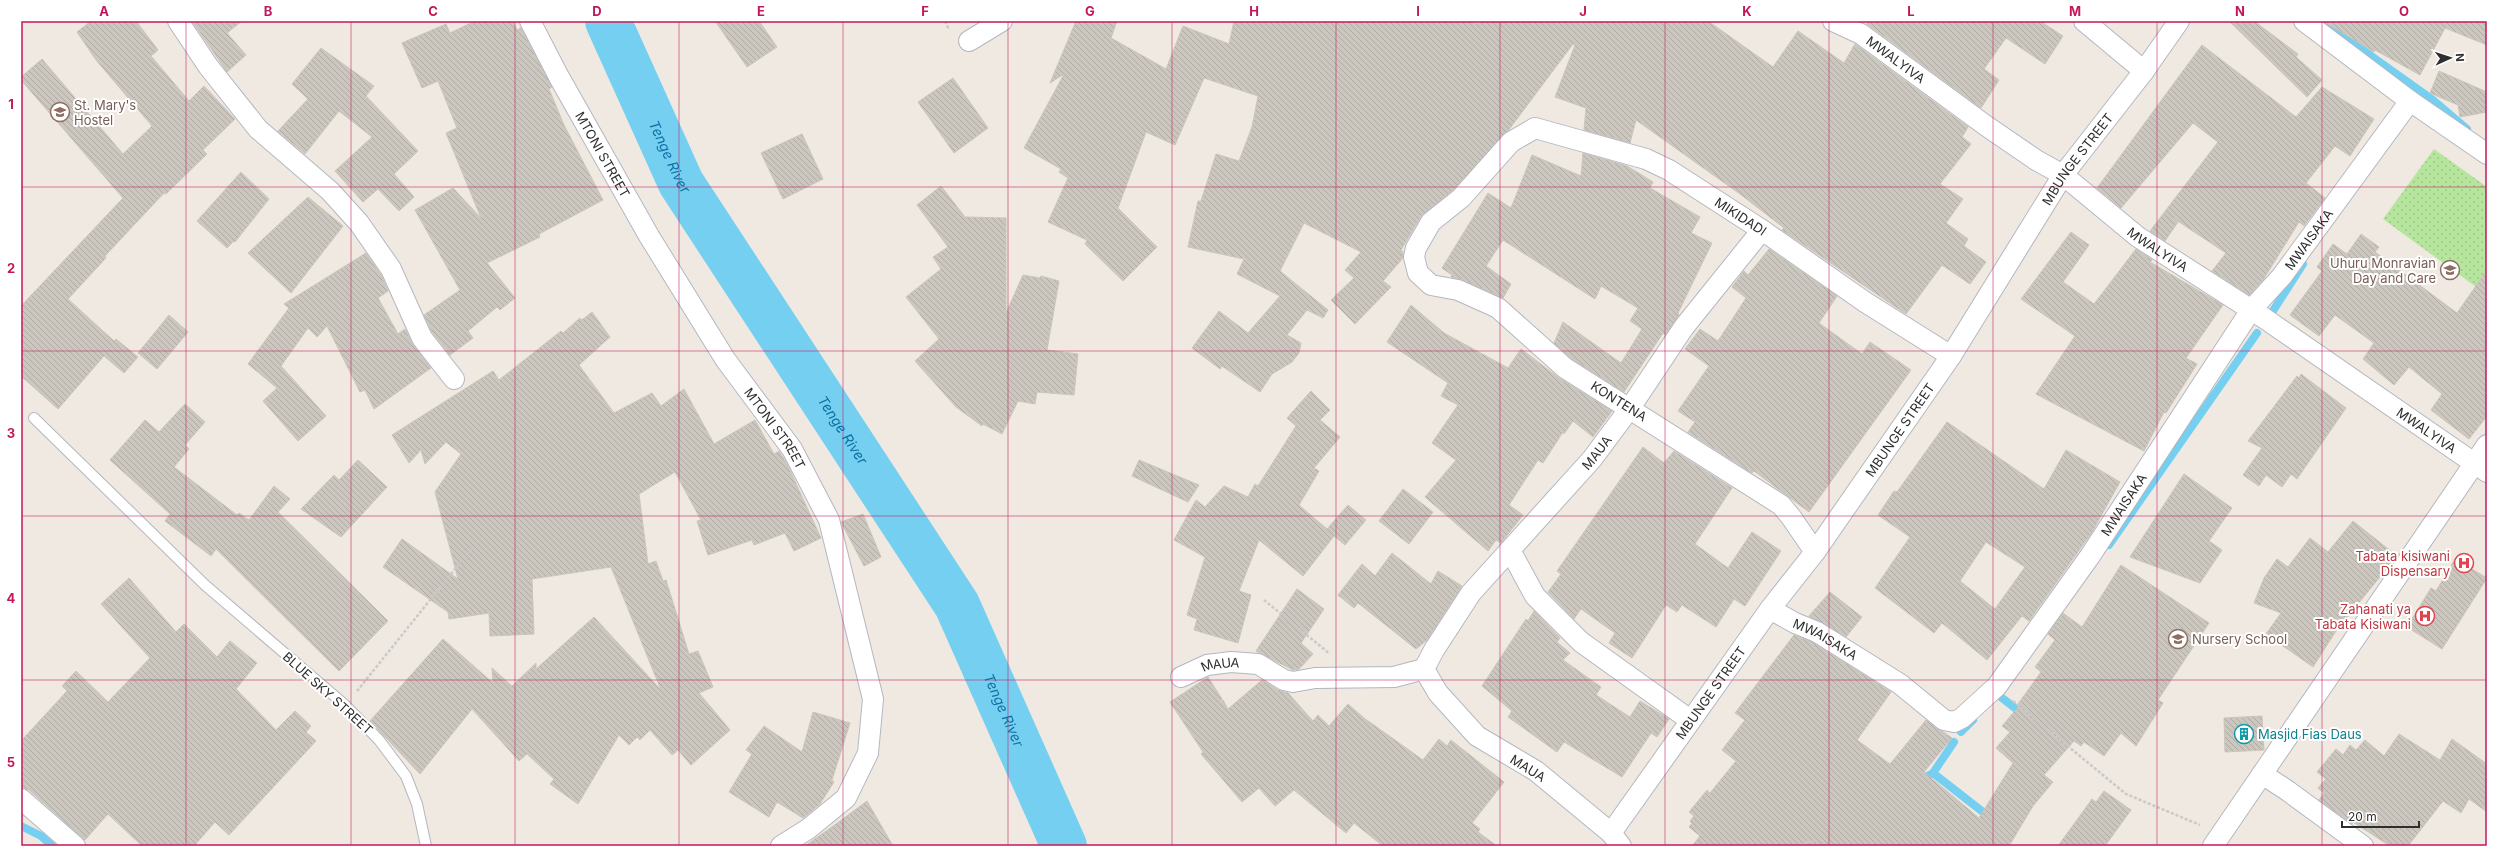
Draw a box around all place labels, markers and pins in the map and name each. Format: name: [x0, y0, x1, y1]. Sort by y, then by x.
place label: St. Mary's Hostel: [74, 97, 136, 128]
school or university icon: St. Mary's Hostel: [49, 101, 71, 123]
place label: Uhuru Monravian Day and Care: [2330, 255, 2436, 286]
school or university icon: Uhuru Monravian Day and Care: [2439, 259, 2461, 281]
place label: Tabata kisiwani Dispensary: [2356, 548, 2450, 579]
hospital icon: Tabata kisiwani Dispensary: [2453, 552, 2475, 574]
place label: Zahanati ya Tabata Kisiwani: [2315, 601, 2411, 632]
hospital icon: Zahanati ya Tabata Kisiwani: [2414, 605, 2436, 627]
school or university icon: Nursery School: [2167, 628, 2189, 650]
place label: Nursery School: [2192, 631, 2287, 647]
building icon: Masjid Fias Daus: [2233, 723, 2255, 745]
place label: Masjid Fias Daus: [2258, 726, 2362, 742]

